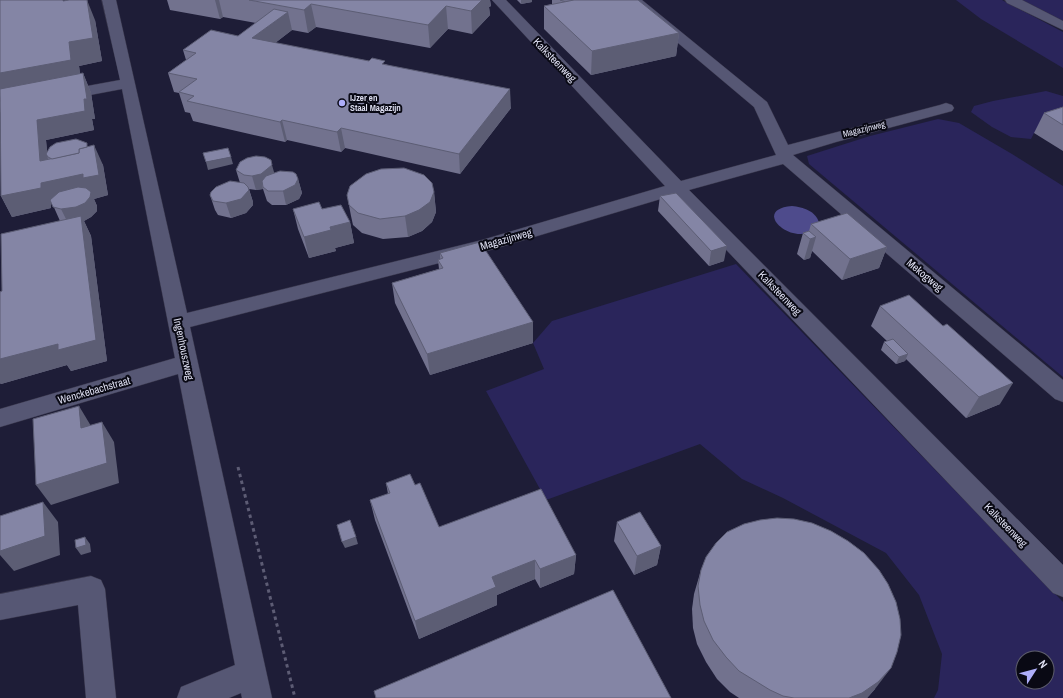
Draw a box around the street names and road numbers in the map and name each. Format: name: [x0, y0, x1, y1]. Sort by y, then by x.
street label: Kalksteenweg: [530, 35, 580, 85]
street label: Magazijnweg: [841, 118, 887, 140]
street label: Magazijnweg: [479, 225, 533, 253]
street label: Mekogweg: [904, 256, 946, 294]
street label: Kalksteenweg: [755, 268, 805, 318]
street label: Ingenhouszweg: [171, 317, 197, 381]
street label: Wenckebachstraat: [56, 373, 132, 407]
street label: Kalksteenweg: [981, 500, 1031, 550]

